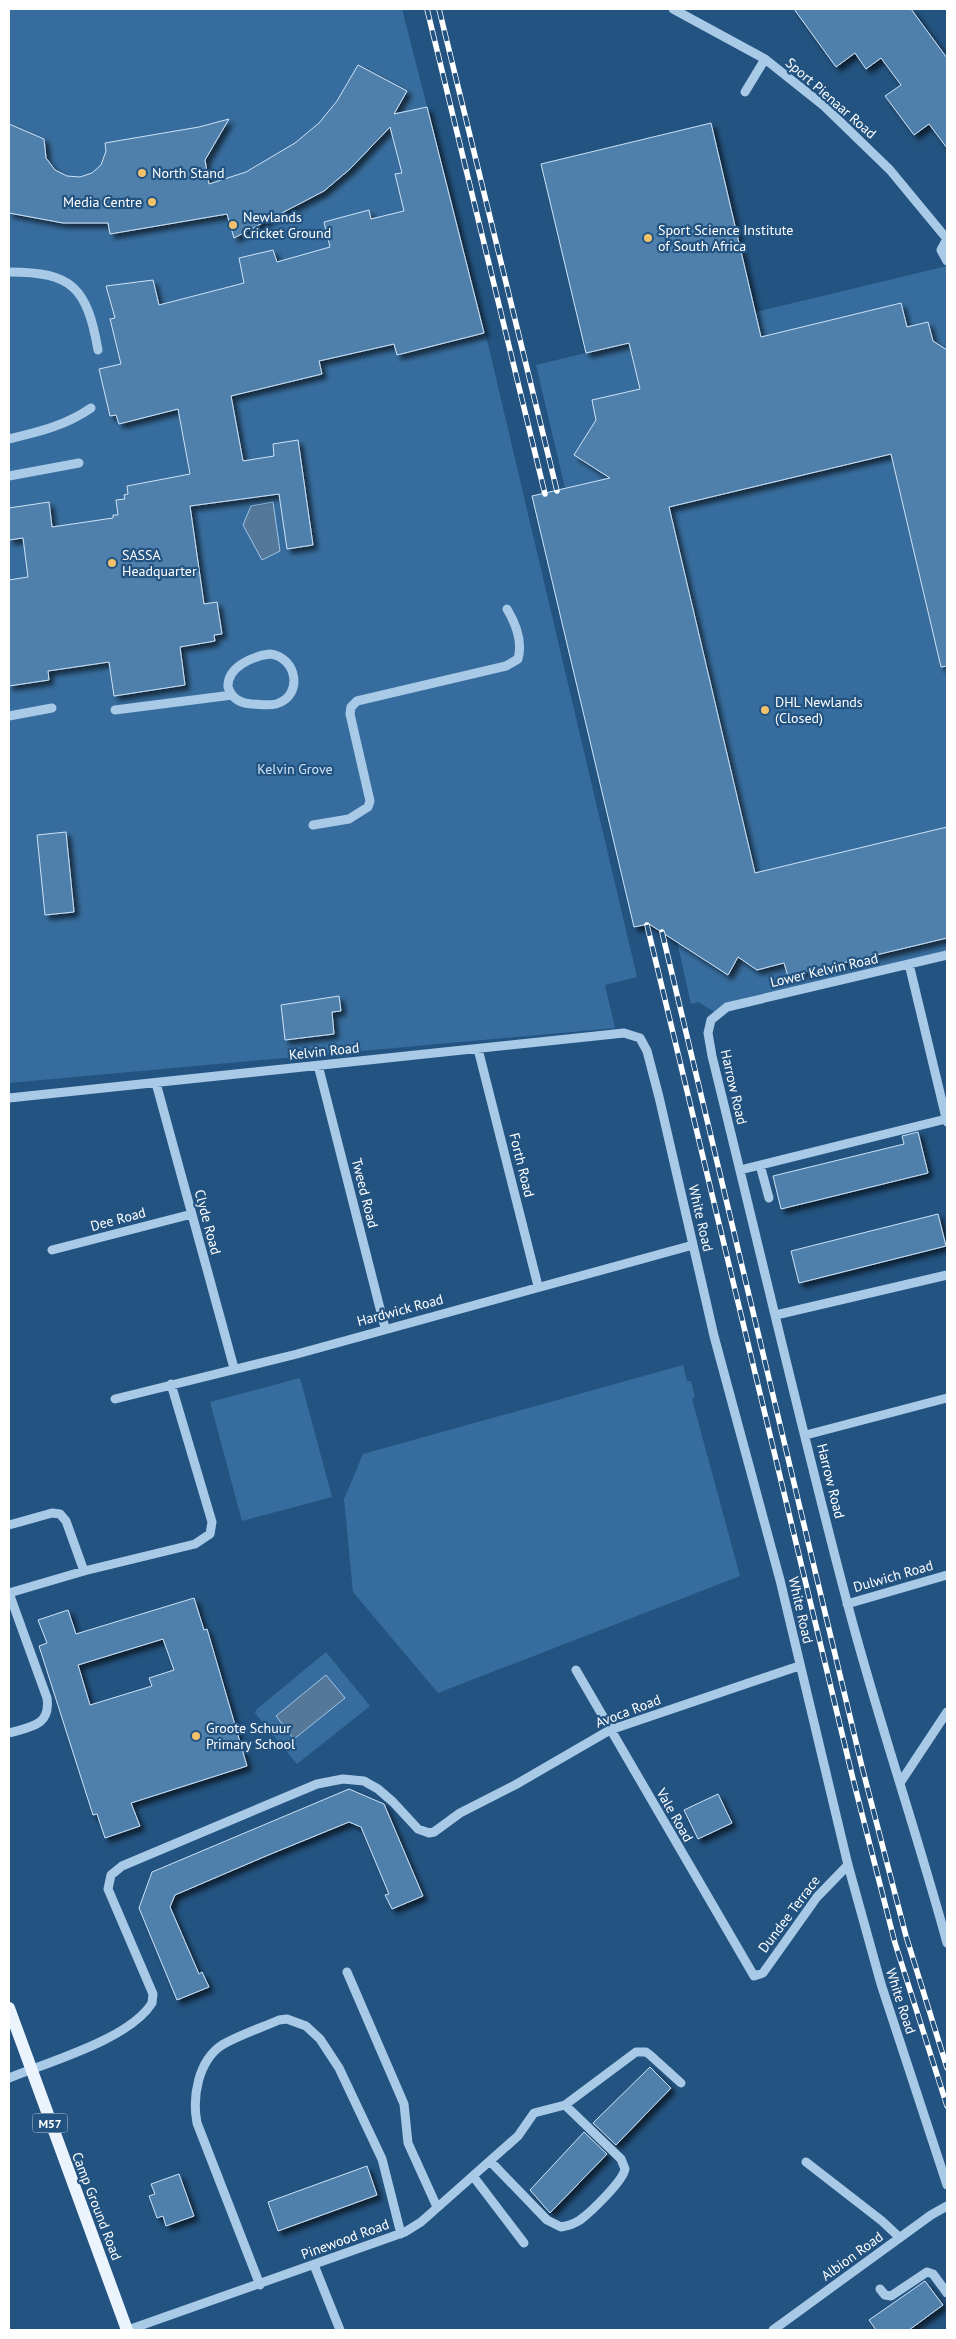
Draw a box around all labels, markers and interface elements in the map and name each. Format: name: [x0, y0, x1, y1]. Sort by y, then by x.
street label: Sport Pienaar Road: [782, 54, 880, 142]
place label: North Stand: [152, 164, 225, 182]
marker: North Stand: [136, 167, 148, 179]
place label: Media Centre: [63, 193, 142, 211]
marker: Media Centre: [146, 196, 158, 208]
place label: Newlands Cricket Ground: [243, 208, 331, 242]
marker: Newlands Cricket Ground: [227, 219, 239, 231]
place label: Sport Science Institute of South Africa: [658, 221, 793, 255]
marker: Sport Science Institute of South Africa: [642, 232, 654, 244]
place label: SASSA Headquarter: [122, 546, 197, 580]
marker: SASSA Headquarter: [106, 557, 118, 569]
place label: DHL Newlands (Closed): [775, 693, 863, 727]
marker: DHL Newlands (Closed): [759, 704, 771, 716]
park label: Kelvin Grove: [257, 760, 333, 778]
street label: Lower Kelvin Road: [768, 949, 880, 991]
street label: Kelvin Road: [288, 1038, 360, 1064]
street label: Harrow Road: [717, 1048, 751, 1126]
street label: Forth Road: [505, 1131, 539, 1199]
street label: Tweed Road: [348, 1156, 382, 1230]
street label: White Road: [685, 1183, 717, 1253]
street label: Clyde Road: [191, 1187, 225, 1257]
street label: Dee Road: [88, 1203, 148, 1235]
street label: Hardwick Road: [355, 1290, 445, 1330]
street label: Harrow Road: [813, 1442, 849, 1520]
street label: Dulwich Road: [851, 1556, 935, 1596]
street label: White Road: [785, 1575, 817, 1645]
street label: Avoca Road: [593, 1690, 663, 1732]
place label: Groote Schuur Primary School: [206, 1719, 295, 1753]
marker: Groote Schuur Primary School: [190, 1730, 202, 1742]
street label: Vale Road: [652, 1784, 697, 1845]
street label: Dundee Terrace: [754, 1872, 824, 1956]
street label: White Road: [882, 1966, 920, 2036]
road number: M57: [32, 2114, 68, 2132]
street label: Camp Ground Road: [68, 2149, 126, 2263]
street label: Pinewood Road: [299, 2215, 391, 2263]
street label: Albion Road: [818, 2228, 886, 2284]

